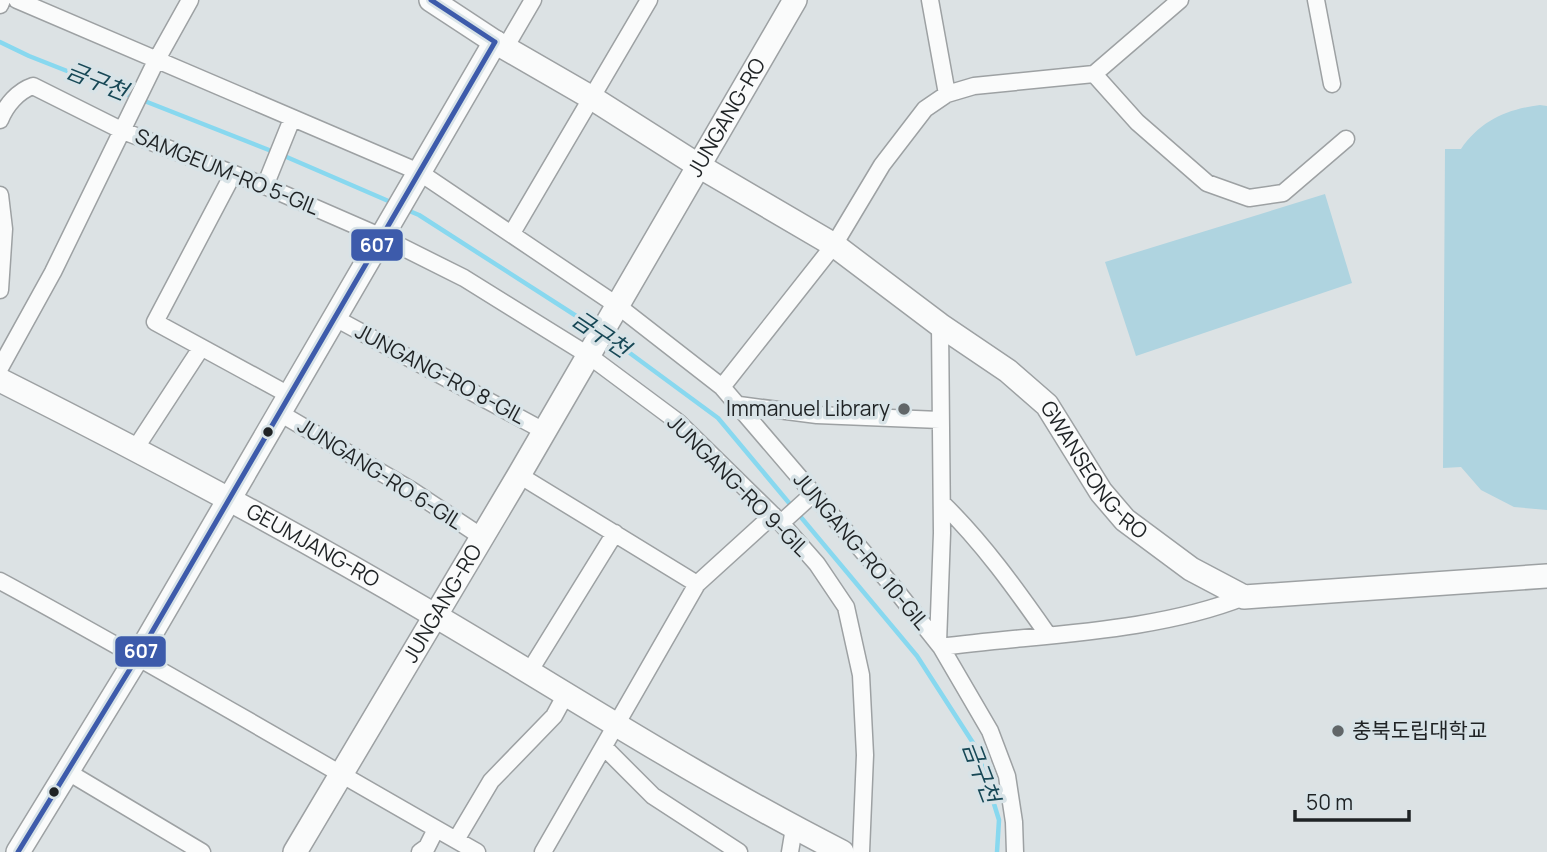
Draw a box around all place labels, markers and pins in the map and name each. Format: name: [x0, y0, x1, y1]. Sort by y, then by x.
place label: Immanuel Library: [726, 394, 890, 422]
marker: Immanuel Library: [896, 401, 912, 417]
unlabelled marker: [261, 425, 275, 439]
place label: 충북도립대학교: [1352, 716, 1487, 744]
marker: 충북도립대학교: [1330, 723, 1346, 739]
unlabelled marker: [47, 785, 61, 799]

